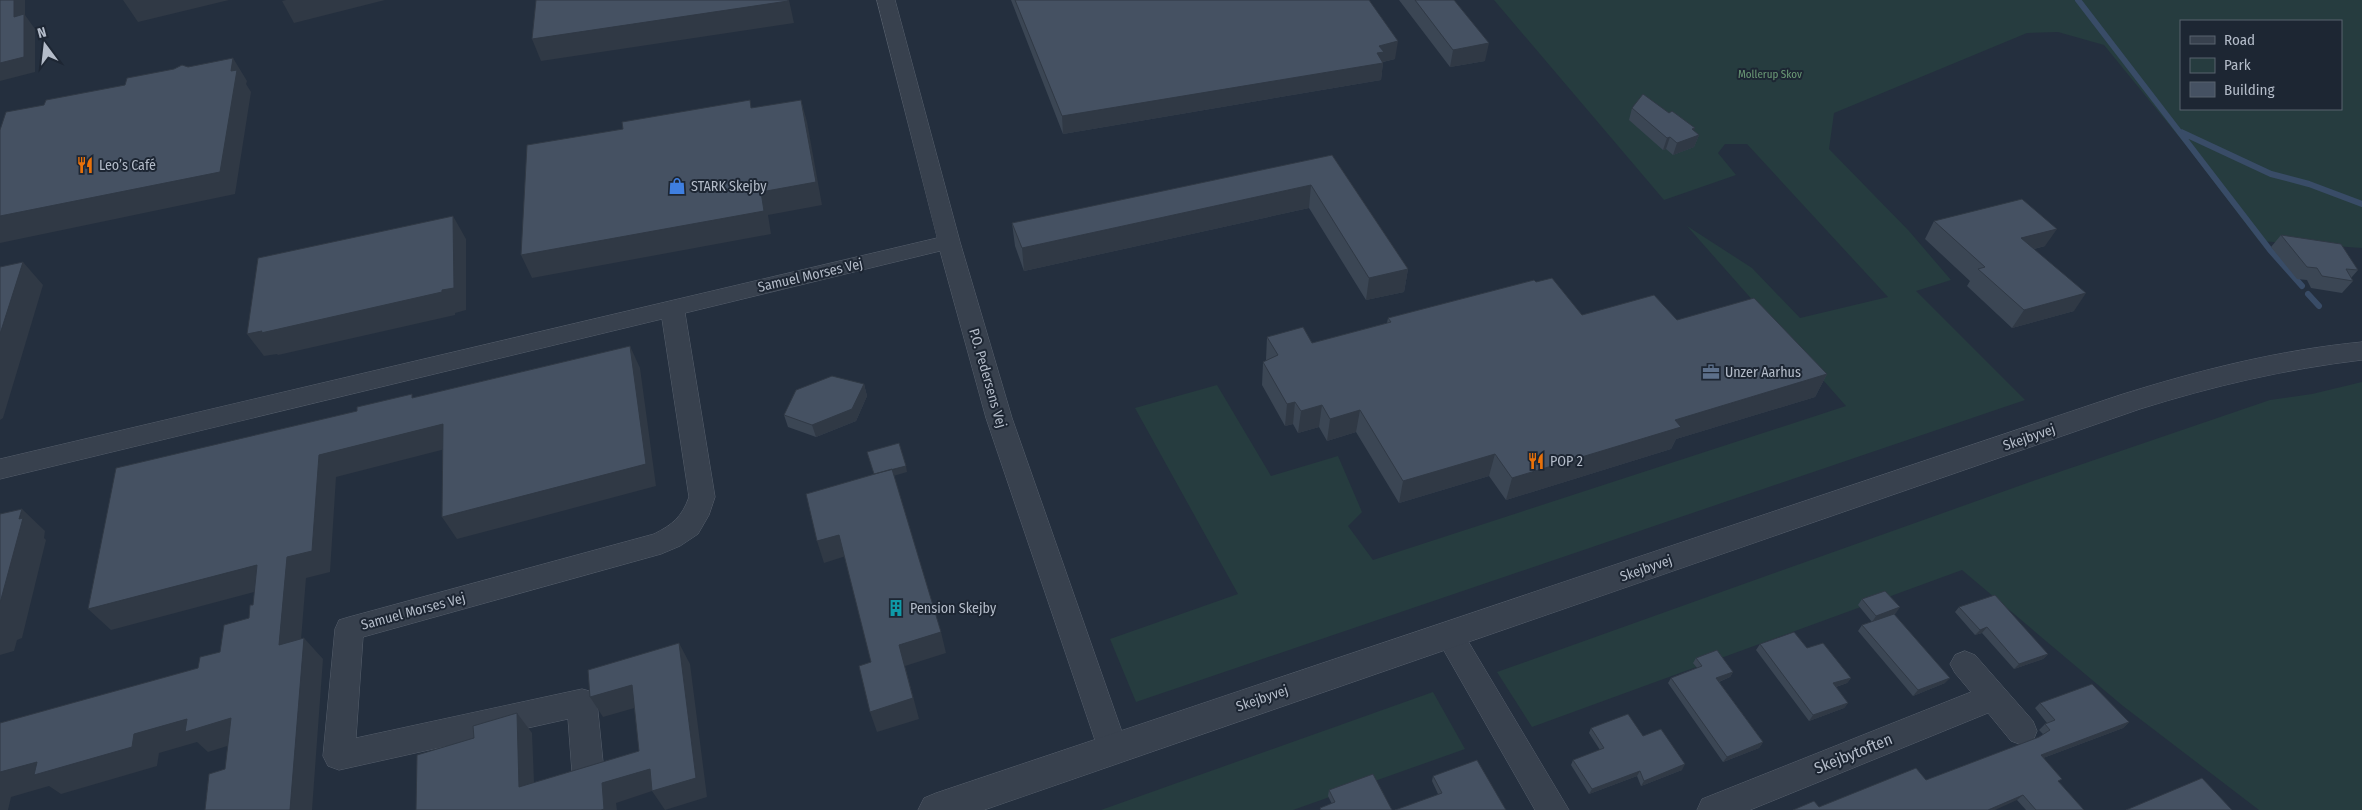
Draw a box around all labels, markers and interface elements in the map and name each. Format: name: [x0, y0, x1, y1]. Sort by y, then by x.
north arrow: [20, 20, 70, 70]
legend: [2180, 20, 2342, 110]
text: N: [36, 24, 48, 42]
text: Road: [2224, 31, 2255, 49]
text: Park: [2224, 56, 2251, 74]
park label: Mollerup Skov: [1738, 68, 1802, 81]
text: Building: [2224, 81, 2275, 99]
restaurant icon: Leo’s Café: [75, 155, 95, 175]
place label: Leo’s Café: [99, 157, 156, 174]
shop icon: STARK Skejby: [667, 176, 687, 196]
place label: STARK Skejby: [691, 178, 767, 195]
street label: Samuel Morses Vej: [756, 255, 864, 296]
street label: P.O. Pedersens Vej: [965, 326, 1010, 430]
office icon: Unzer Aarhus: [1701, 362, 1721, 382]
place label: Unzer Aarhus: [1725, 364, 1801, 381]
street label: Skejbyvej: [2001, 421, 2057, 454]
restaurant icon: POP 2: [1526, 451, 1546, 471]
place label: POP 2: [1550, 453, 1583, 470]
street label: Skejbyvej: [1618, 552, 1674, 585]
street label: Samuel Morses Vej: [359, 589, 467, 634]
building icon: Pension Skejby: [886, 598, 906, 618]
place label: Pension Skejby: [910, 600, 997, 617]
street label: Skejbyvej: [1234, 682, 1290, 715]
street label: Skejbytoften: [1811, 729, 1895, 778]

